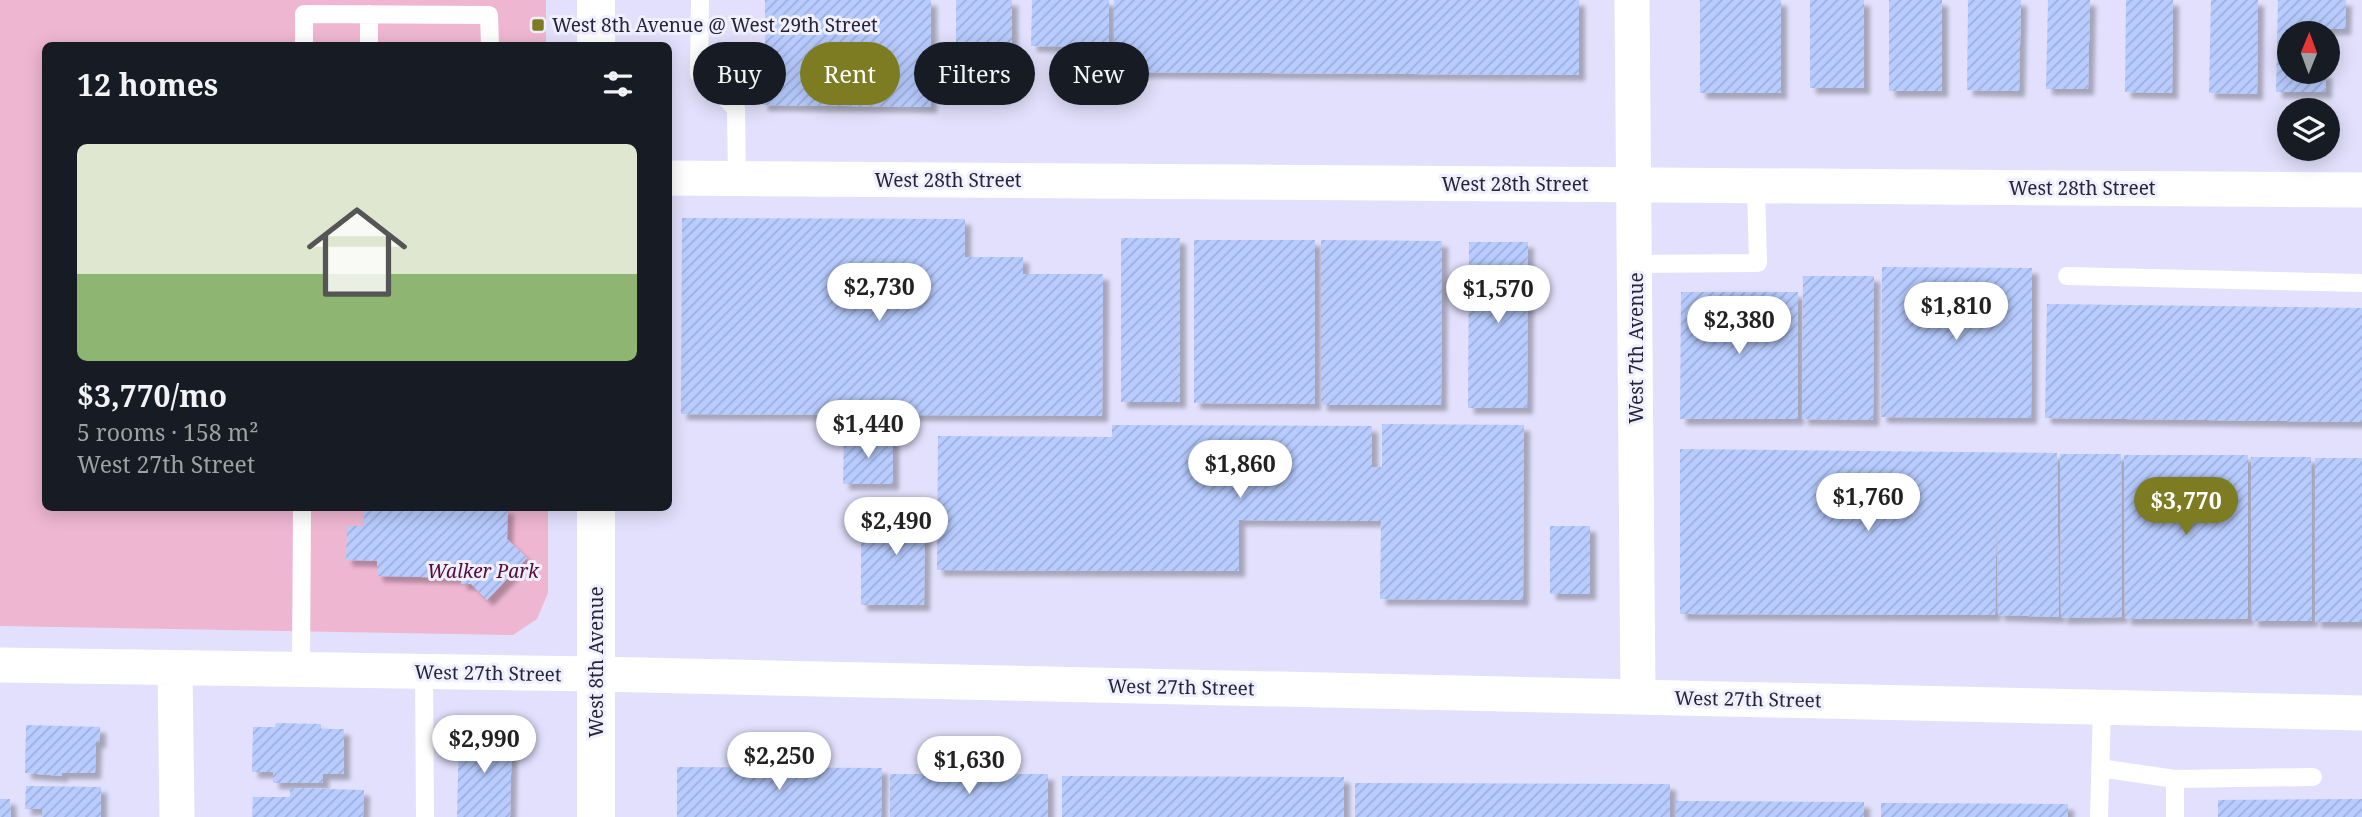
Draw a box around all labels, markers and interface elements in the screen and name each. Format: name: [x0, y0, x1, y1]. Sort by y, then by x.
place label: West 8th Avenue @ West 29th Street: [552, 12, 878, 38]
marker: West 8th Avenue @ West 29th Street: [530, 17, 546, 33]
north arrow: [2277, 21, 2340, 84]
map controls: [2277, 21, 2340, 161]
chip: Buy: [693, 42, 786, 105]
chip: Rent: [800, 42, 900, 105]
chip: Filters: [914, 42, 1035, 105]
chip: New: [1049, 42, 1149, 105]
text: 12 homes: [77, 64, 218, 105]
icon: filters: [599, 65, 637, 103]
button: layers: [2277, 98, 2340, 161]
street label: West 28th Street: [874, 167, 1022, 193]
street label: West 28th Street: [1441, 171, 1589, 197]
street label: West 28th Street: [2008, 175, 2156, 201]
icon: home: [294, 189, 420, 315]
pin: $2,730: [822, 264, 936, 323]
pin: $1,570: [1441, 266, 1555, 325]
text: $2,730: [843, 270, 915, 302]
text: $1,570: [1462, 272, 1534, 304]
street label: West 7th Avenue: [1623, 272, 1649, 424]
pin: $1,810: [1899, 282, 2013, 342]
text: $1,810: [1920, 289, 1992, 321]
pin: $2,380: [1682, 296, 1796, 356]
text: $2,380: [1703, 303, 1775, 335]
text: $3,770/mo: [77, 375, 227, 416]
pin: $1,440: [811, 400, 925, 460]
text: $1,440: [832, 407, 904, 439]
text: 5 rooms · 158 m²: [77, 416, 259, 448]
pin: $1,860: [1183, 440, 1297, 500]
text: $1,860: [1204, 447, 1276, 479]
text: West 27th Street: [77, 448, 255, 480]
pin: $1,760: [1811, 474, 1925, 533]
pin: $3,770: [2129, 477, 2243, 537]
text: $1,760: [1832, 480, 1904, 512]
text: $3,770: [2150, 484, 2222, 516]
pin: $2,490: [839, 498, 953, 557]
text: $2,490: [860, 504, 932, 536]
park label: Walker Park: [427, 558, 540, 584]
street label: West 8th Avenue: [583, 586, 609, 738]
street label: West 27th Street: [414, 659, 562, 687]
street label: West 27th Street: [1107, 673, 1255, 701]
street label: West 27th Street: [1674, 685, 1822, 713]
pin: $2,990: [427, 716, 541, 775]
text: $2,990: [448, 722, 520, 754]
pin: $2,250: [722, 732, 836, 792]
pin: $1,630: [912, 736, 1026, 796]
text: $2,250: [743, 739, 815, 771]
text: $1,630: [933, 743, 1005, 775]

